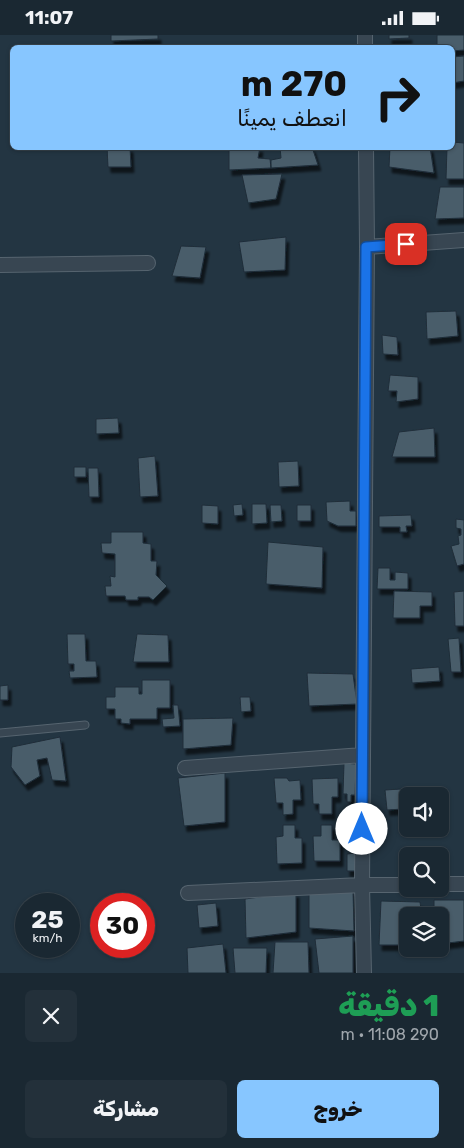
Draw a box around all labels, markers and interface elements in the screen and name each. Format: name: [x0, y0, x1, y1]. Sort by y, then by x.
text: 11:07: [25, 6, 73, 29]
text: 270 m: [241, 63, 347, 105]
icon: right: [365, 65, 430, 130]
text: انعطف يمينًا: [237, 105, 347, 132]
pin: [385, 223, 427, 265]
icon: arrive: [392, 230, 420, 258]
map controls: [399, 787, 449, 957]
button: sound: [399, 787, 449, 837]
position arrow: [335, 802, 387, 854]
button: search: [399, 847, 449, 897]
speed limit sign: 30: [90, 893, 155, 958]
text: 25: [31, 905, 64, 934]
button: layers: [399, 907, 449, 957]
text: km/h: [33, 931, 62, 945]
text: 1 دقيقة: [338, 988, 439, 1024]
button: close: [25, 990, 77, 1042]
text: 290 m · 11:08: [341, 1025, 439, 1044]
button: مشاركة: [25, 1080, 227, 1138]
button: خروج: [237, 1080, 439, 1138]

